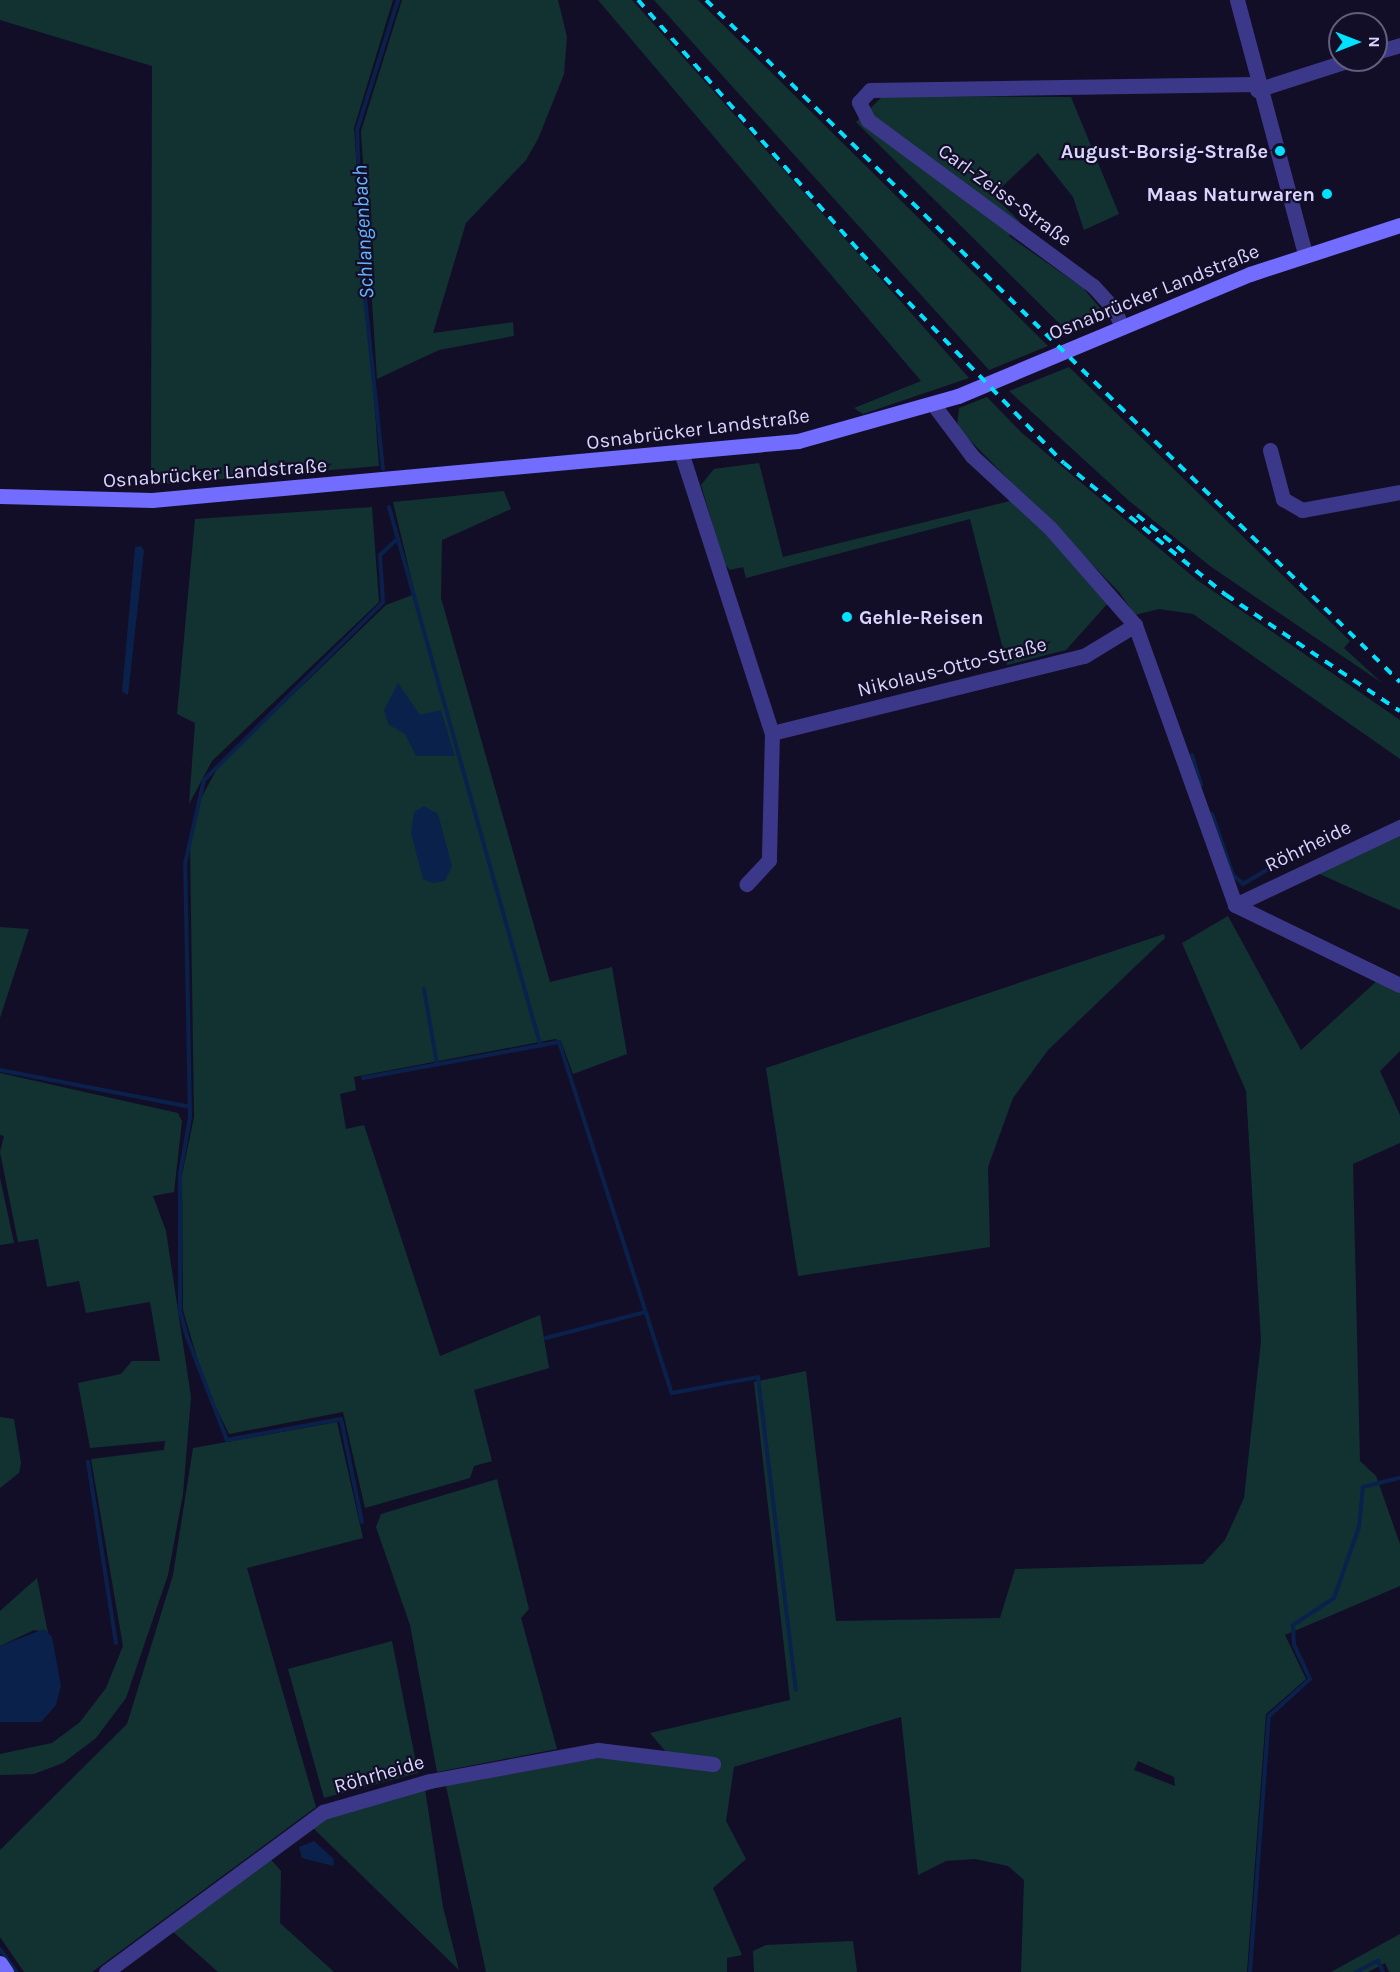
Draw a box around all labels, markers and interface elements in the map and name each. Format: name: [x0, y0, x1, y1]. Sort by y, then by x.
north arrow: [1328, 12, 1388, 72]
text: N: [1365, 36, 1384, 48]
street label: Carl-Zeiss-Straße: [933, 138, 1077, 252]
place label: August-Borsig-Straße: [1061, 139, 1268, 163]
marker: August-Borsig-Straße: [1273, 144, 1287, 158]
water label: Schlangenbach: [347, 164, 379, 300]
place label: Maas Naturwaren: [1146, 182, 1315, 206]
marker: Maas Naturwaren: [1320, 187, 1334, 201]
street label: Osnabrücker Landstraße: [1045, 239, 1263, 345]
street label: Osnabrücker Landstraße: [585, 403, 811, 455]
street label: Osnabrücker Landstraße: [102, 453, 328, 493]
place label: Gehle-Reisen: [859, 605, 983, 629]
marker: Gehle-Reisen: [840, 610, 854, 624]
street label: Nikolaus-Otto-Straße: [855, 632, 1049, 702]
street label: Röhrheide: [1261, 815, 1355, 877]
street label: Röhrheide: [331, 1750, 427, 1798]

